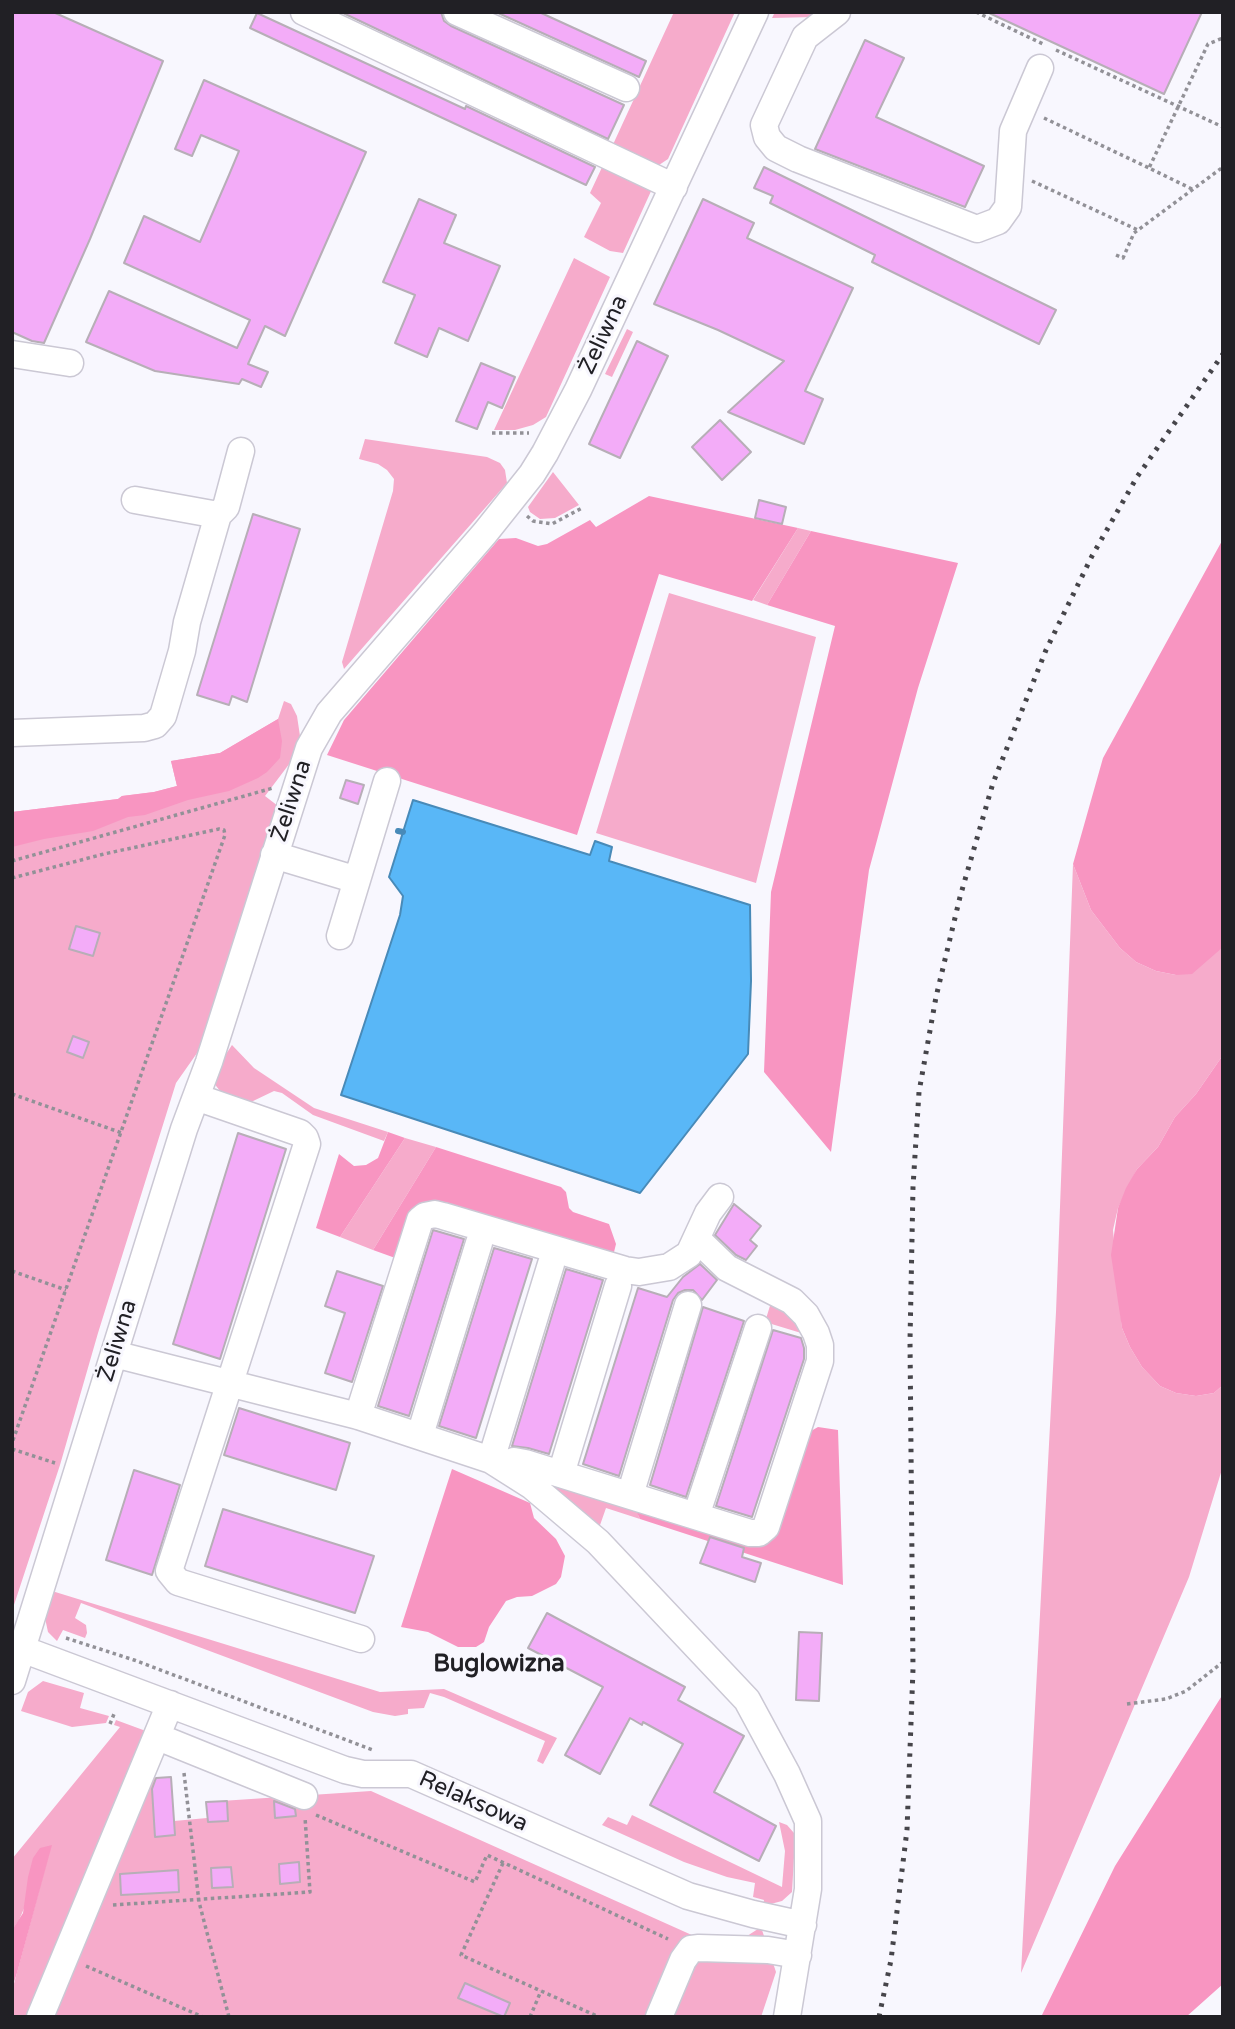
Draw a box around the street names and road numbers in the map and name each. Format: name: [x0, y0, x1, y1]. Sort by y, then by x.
street label: Żeliwna: [574, 291, 634, 379]
street label: Żeliwna: [266, 757, 318, 845]
street label: Żeliwna: [92, 1297, 144, 1385]
street label: Relaksowa: [414, 1766, 532, 1838]

